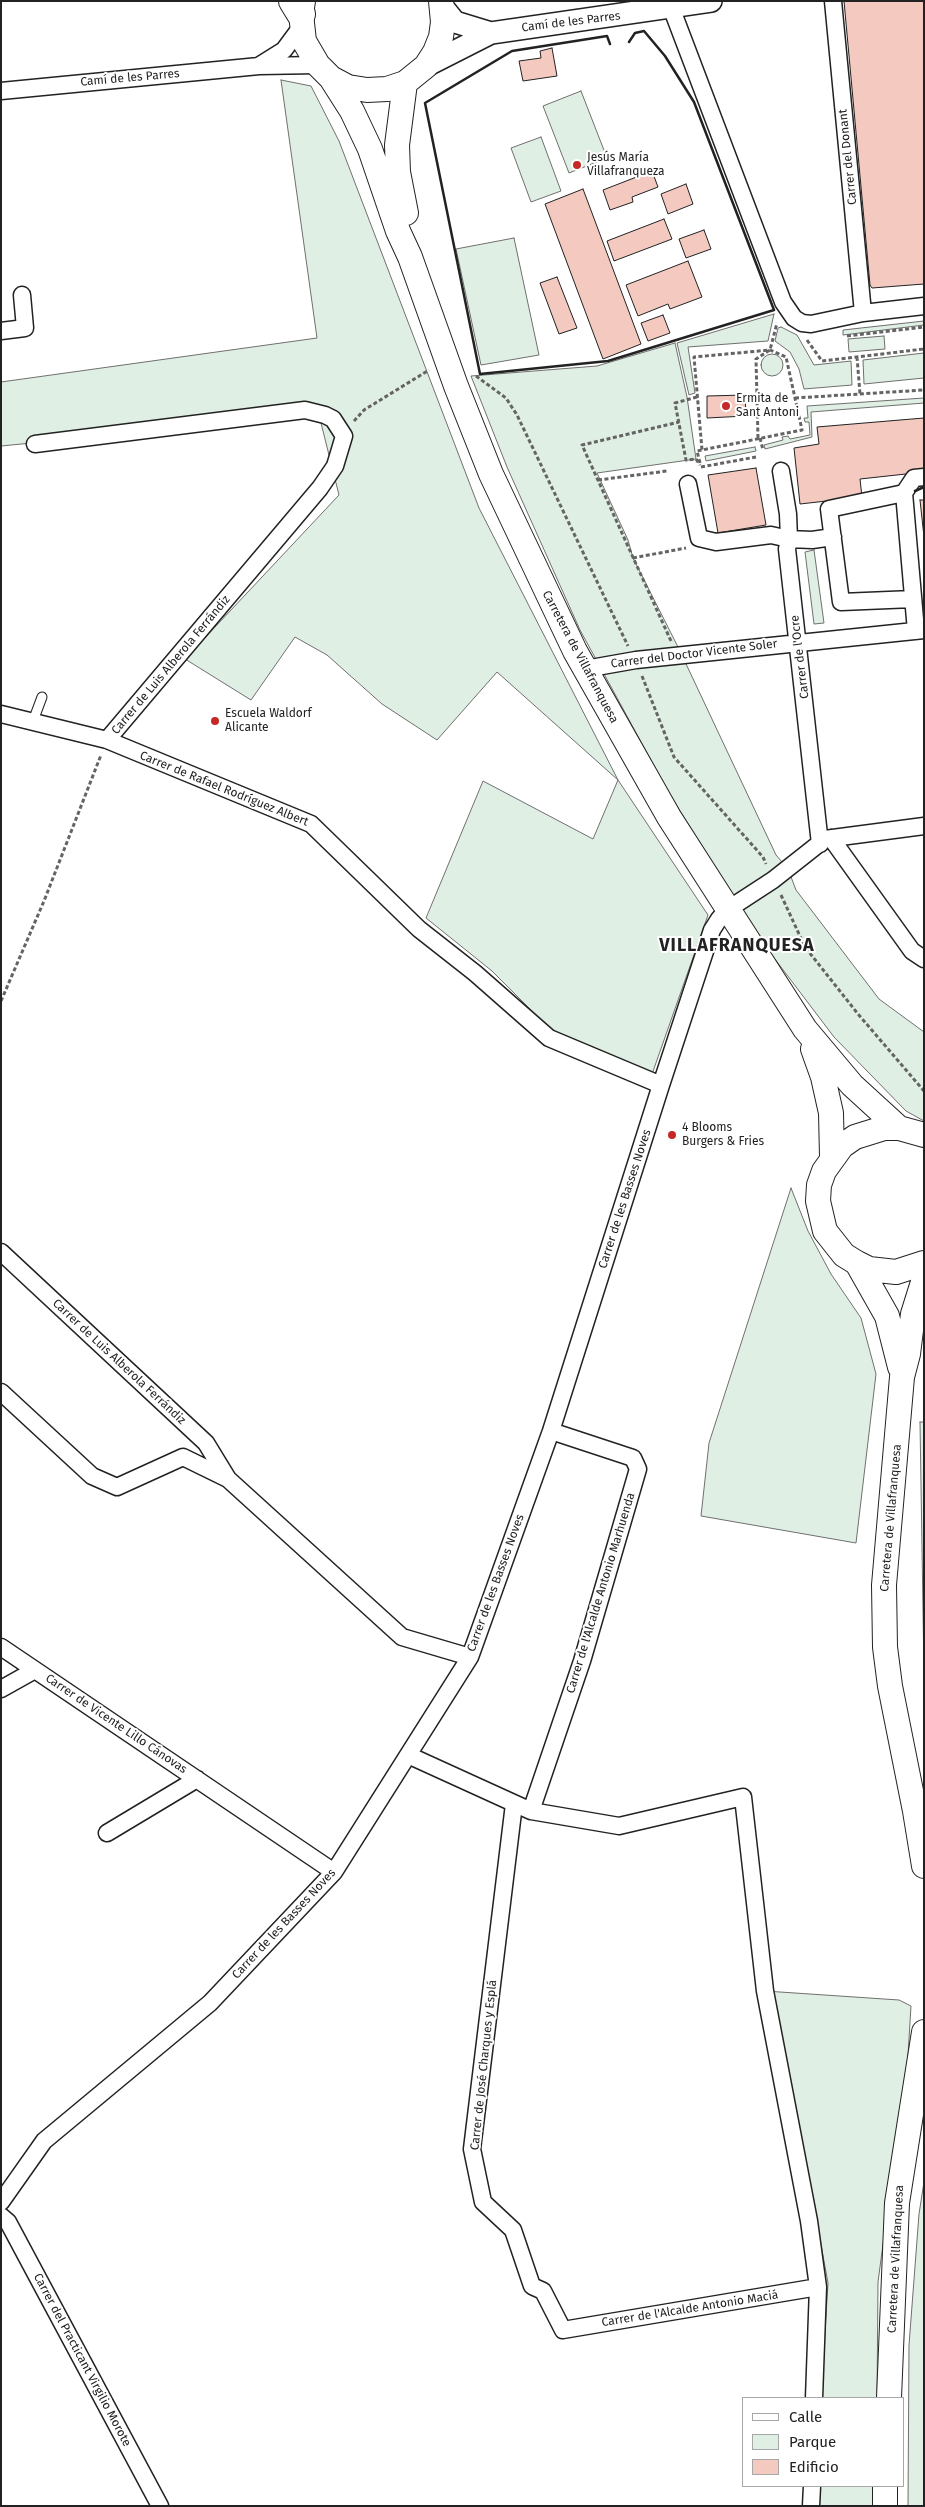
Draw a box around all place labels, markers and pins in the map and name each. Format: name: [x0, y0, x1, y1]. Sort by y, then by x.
place label: Jesús María Villafranqueza: [587, 151, 665, 179]
marker: Jesús María Villafranqueza: [571, 159, 583, 171]
place label: Ermita de Sant Antoni: [736, 392, 799, 420]
marker: Ermita de Sant Antoni: [720, 400, 732, 412]
place label: Escuela Waldorf Alicante: [225, 707, 312, 735]
marker: Escuela Waldorf Alicante: [209, 715, 221, 727]
place label: 4 Blooms Burgers & Fries: [682, 1121, 764, 1149]
marker: 4 Blooms Burgers & Fries: [666, 1129, 678, 1141]

